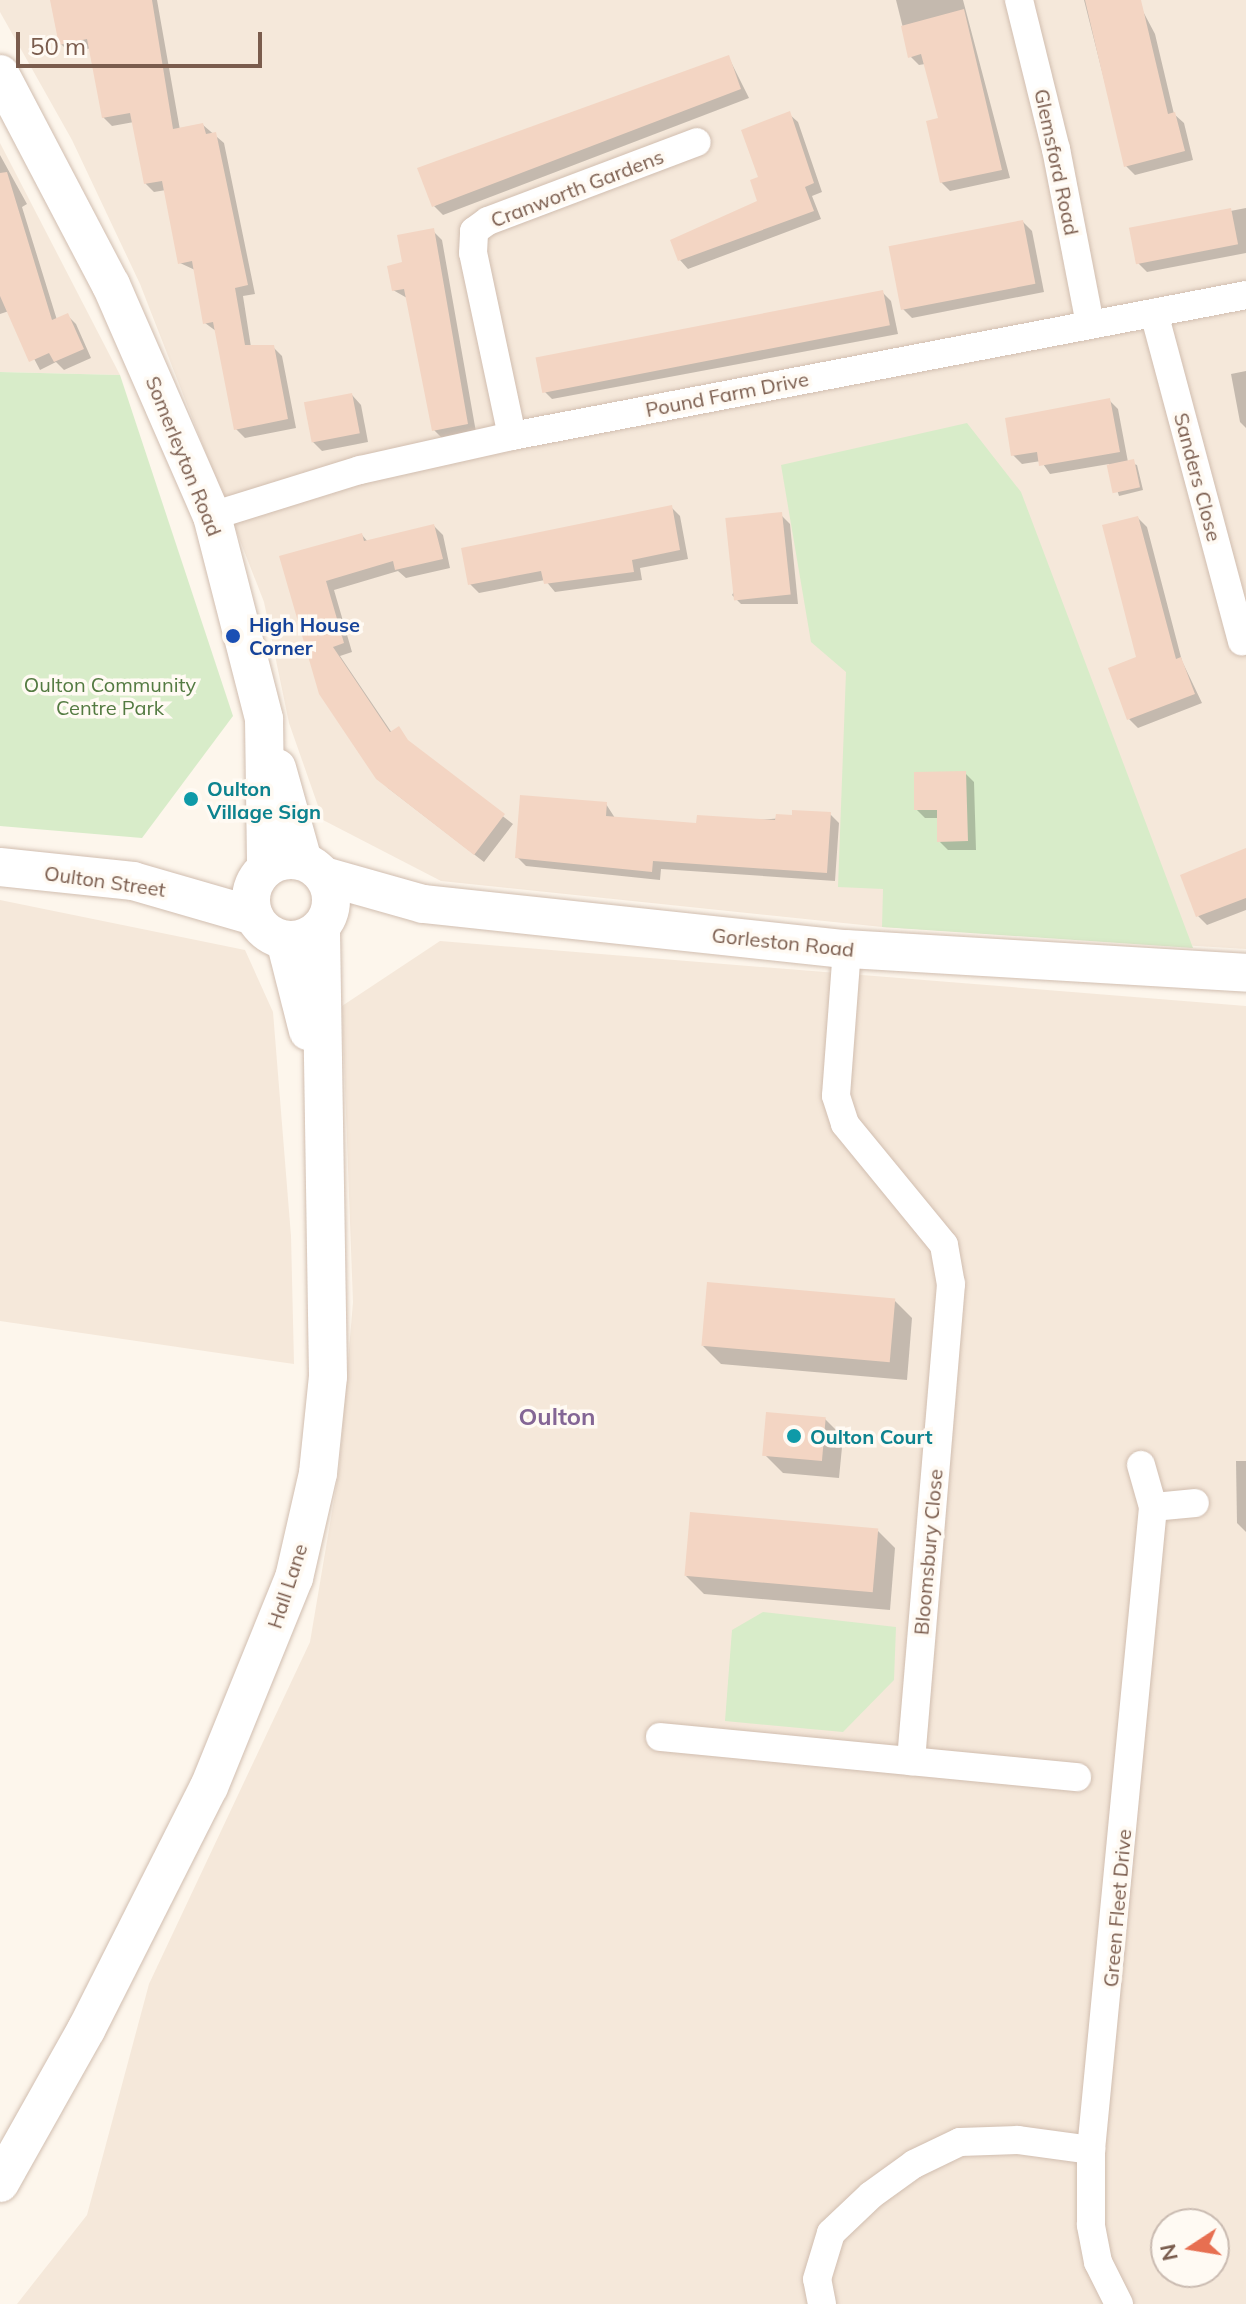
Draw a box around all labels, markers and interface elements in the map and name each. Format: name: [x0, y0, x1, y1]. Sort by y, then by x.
scale bar: [20, 16, 266, 66]
text: 50 m: [30, 31, 86, 61]
street label: Glemsford Road: [1030, 87, 1084, 237]
street label: Cranworth Gardens: [487, 144, 667, 232]
street label: Pound Farm Drive: [643, 366, 811, 422]
street label: Somerleyton Road: [141, 373, 227, 539]
street label: Sanders Close: [1169, 410, 1227, 544]
place label: High House Corner: [249, 612, 360, 659]
marker: High House Corner: [224, 627, 242, 645]
park label: Oulton Community Centre Park: [24, 672, 196, 719]
place label: Oulton Village Sign: [207, 776, 321, 823]
marker: Oulton Village Sign: [182, 790, 200, 808]
street label: Oulton Street: [43, 861, 167, 901]
street label: Gorleston Road: [711, 923, 855, 961]
district label: Oulton: [518, 1403, 596, 1431]
place label: Oulton Court: [810, 1424, 932, 1448]
marker: Oulton Court: [785, 1427, 803, 1445]
street label: Bloomsbury Close: [909, 1468, 947, 1636]
street label: Hall Lane: [262, 1541, 312, 1631]
street label: Green Fleet Drive: [1098, 1828, 1136, 1988]
north arrow: [1150, 2208, 1230, 2288]
text: N: [1153, 2242, 1184, 2264]

